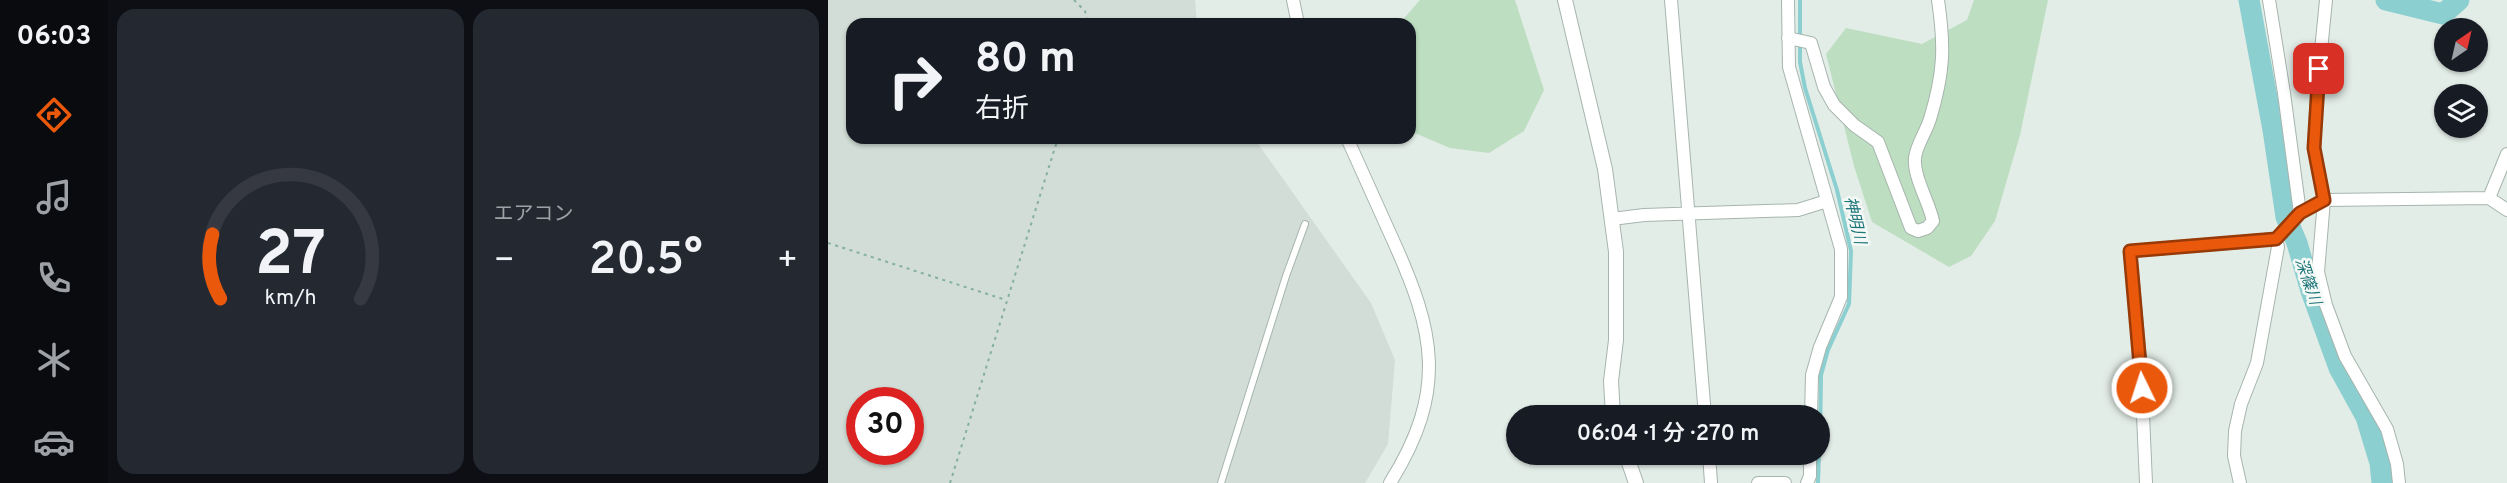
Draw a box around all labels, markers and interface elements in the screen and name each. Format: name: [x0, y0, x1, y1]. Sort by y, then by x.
north arrow: [2434, 18, 2488, 72]
map controls: [2434, 18, 2488, 138]
text: 06:03: [17, 20, 91, 54]
text: 80 m: [975, 34, 1076, 87]
icon: right: [876, 42, 954, 120]
pin: [2293, 43, 2344, 94]
icon: arrive: [2302, 52, 2335, 85]
button: layers: [2434, 84, 2488, 138]
text: 右折: [975, 93, 1029, 127]
icon: directions: [33, 94, 75, 136]
icon: music: [33, 176, 75, 218]
water label: 神明川: [1839, 195, 1870, 248]
text: エアコン: [494, 202, 574, 228]
text: 27: [255, 218, 326, 297]
text: 20.5°: [589, 233, 703, 290]
text: −: [494, 241, 515, 283]
text: +: [777, 241, 798, 283]
water label: 深篠川: [2290, 256, 2325, 309]
icon: phone: [33, 257, 75, 299]
text: km/h: [264, 285, 316, 312]
icon: climate: [33, 339, 75, 381]
position arrow: [2110, 356, 2174, 420]
speed limit sign: 30: [846, 387, 924, 465]
icon: car: [33, 421, 75, 463]
text: 06:04 · 1 分 · 270 m: [1577, 421, 1759, 448]

